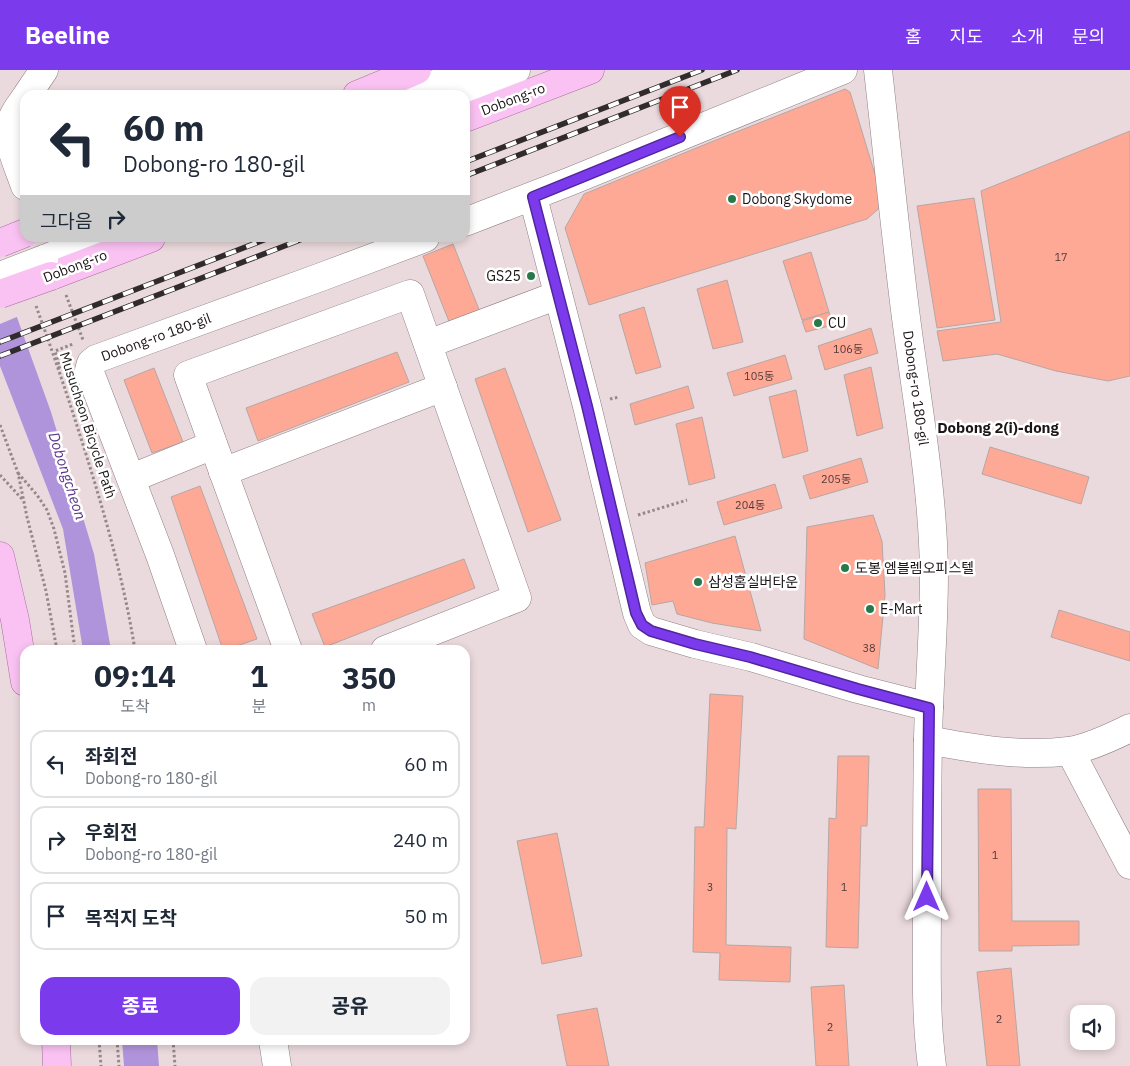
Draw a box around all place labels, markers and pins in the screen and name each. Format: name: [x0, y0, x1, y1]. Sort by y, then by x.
pin: [659, 86, 701, 137]
place label: Dobong Skydome: [742, 190, 852, 208]
marker: Dobong Skydome: [726, 193, 738, 205]
place label: GS25: [486, 267, 521, 285]
marker: GS25: [525, 270, 537, 282]
place label: CU: [828, 314, 846, 332]
marker: CU: [812, 317, 824, 329]
place label: 도봉 엠블렘오피스텔: [855, 559, 974, 577]
marker: 도봉 엠블렘오피스텔: [839, 562, 851, 574]
place label: 삼성홈실버타운: [708, 573, 798, 591]
marker: 삼성홈실버타운: [692, 576, 704, 588]
place label: E-Mart: [880, 600, 923, 618]
marker: E-Mart: [864, 603, 876, 615]

